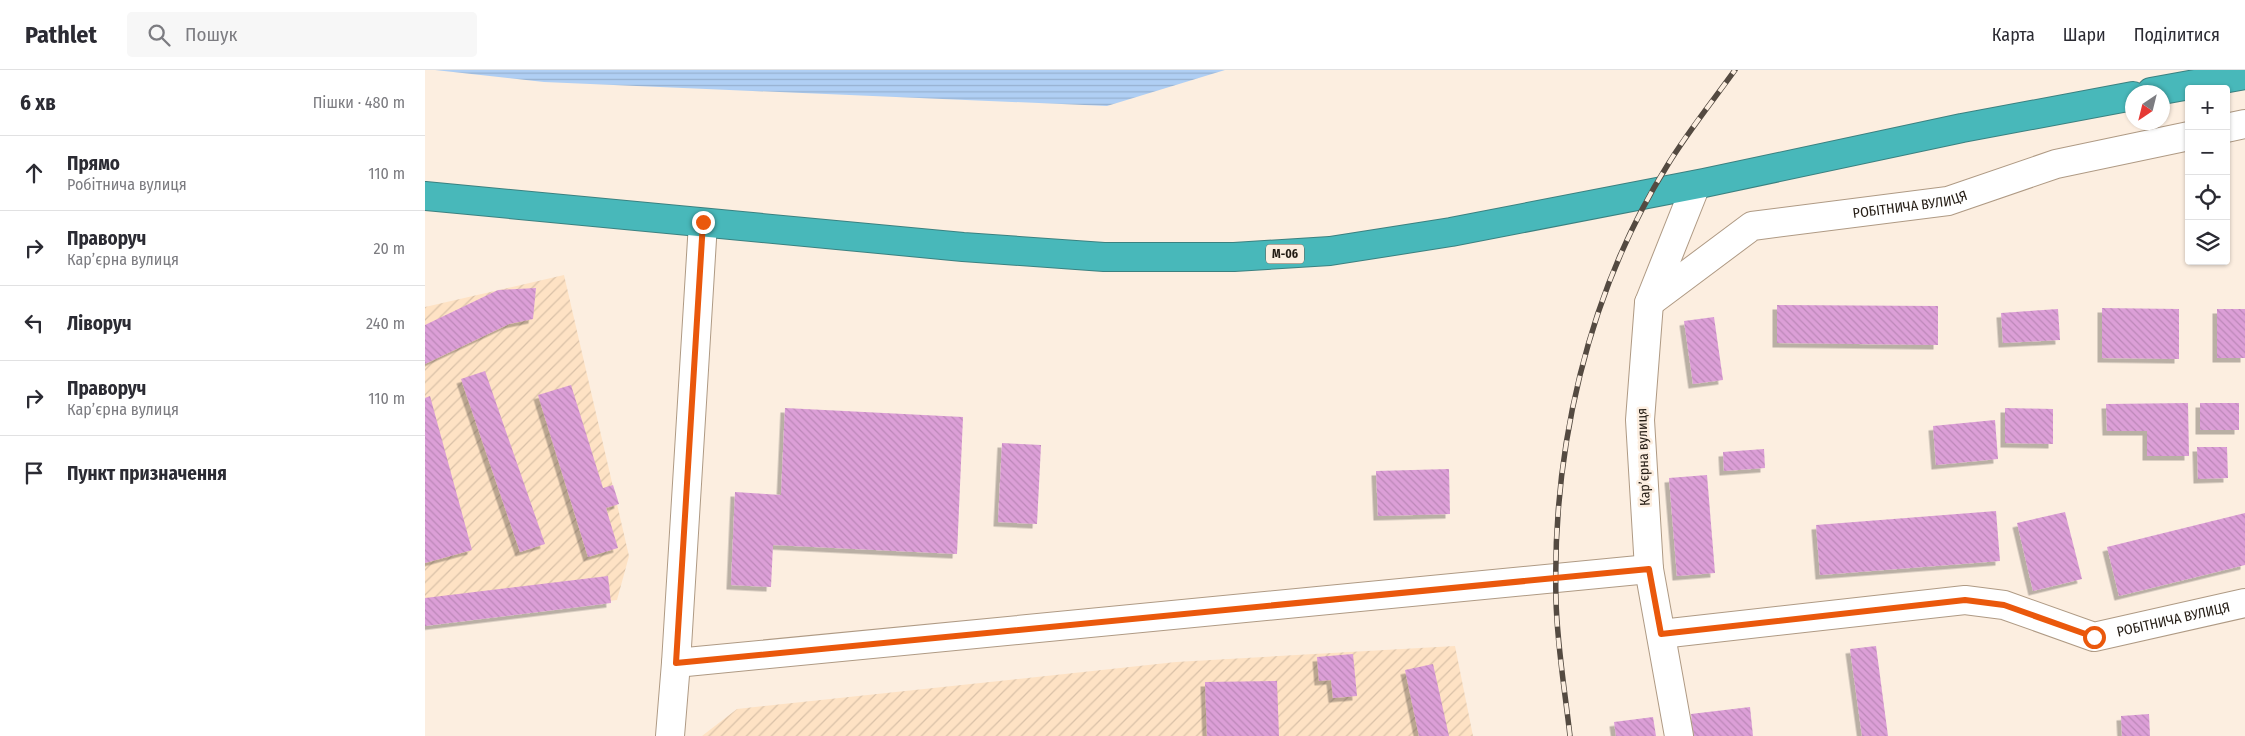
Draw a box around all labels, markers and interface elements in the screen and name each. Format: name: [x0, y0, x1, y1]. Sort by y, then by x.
search box: [127, 12, 477, 57]
text: Pathlet: [25, 21, 97, 49]
icon: search: [145, 21, 173, 49]
text: Пошук: [185, 23, 237, 46]
text: Карта: [1992, 24, 2035, 46]
text: Шари: [2063, 24, 2106, 46]
text: Поділитися: [2134, 24, 2220, 46]
north arrow: [2125, 85, 2170, 130]
map controls: [2185, 85, 2230, 265]
button: +: [2185, 85, 2230, 130]
text: 6 хв: [20, 90, 56, 116]
text: Пішки · 480 m: [313, 93, 405, 112]
button: −: [2185, 130, 2230, 175]
text: Прямо: [67, 152, 120, 175]
icon: ahead: [20, 159, 48, 187]
text: 110 m: [368, 164, 405, 183]
text: Робітнича вулиця: [67, 175, 187, 194]
button: locate: [2185, 175, 2230, 220]
street label: РОБІТНИЧА ВУЛИЦЯ: [1852, 187, 1970, 222]
route end: [692, 211, 715, 234]
button: layers: [2185, 220, 2230, 265]
text: Праворуч: [67, 227, 146, 250]
icon: right: [20, 234, 48, 262]
text: 20 m: [374, 239, 405, 258]
road number: М-06: [1266, 244, 1304, 263]
text: Карʼєрна вулиця: [67, 250, 179, 269]
icon: left: [20, 309, 48, 337]
text: Ліворуч: [67, 312, 132, 335]
text: 240 m: [366, 314, 405, 333]
text: Праворуч: [67, 377, 146, 400]
icon: right: [20, 384, 48, 412]
text: 110 m: [368, 389, 405, 408]
text: Карʼєрна вулиця: [67, 400, 179, 419]
street label: Карʼєрна вулиця: [1633, 408, 1654, 506]
icon: arrive: [20, 459, 48, 487]
text: Пункт призначення: [67, 462, 227, 485]
street label: РОБІТНИЧА ВУЛИЦЯ: [2115, 599, 2232, 641]
route start: [2083, 626, 2106, 649]

